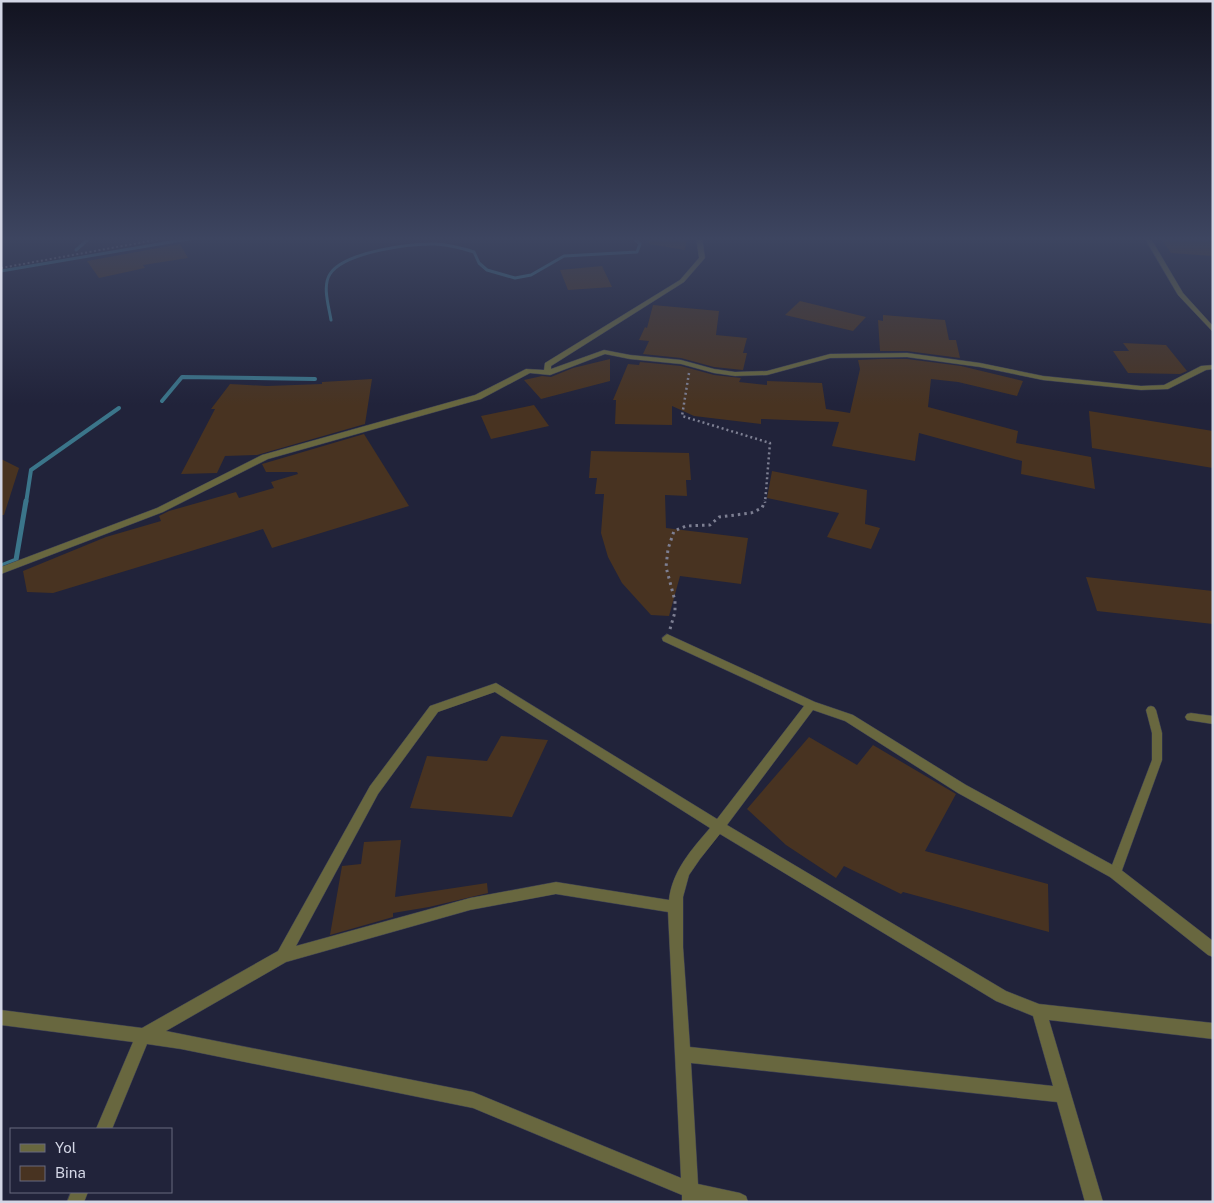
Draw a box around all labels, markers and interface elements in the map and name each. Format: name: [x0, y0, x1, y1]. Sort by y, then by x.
legend: [10, 1128, 172, 1193]
text: Yol: [55, 1139, 76, 1156]
text: Bina: [55, 1164, 86, 1181]

